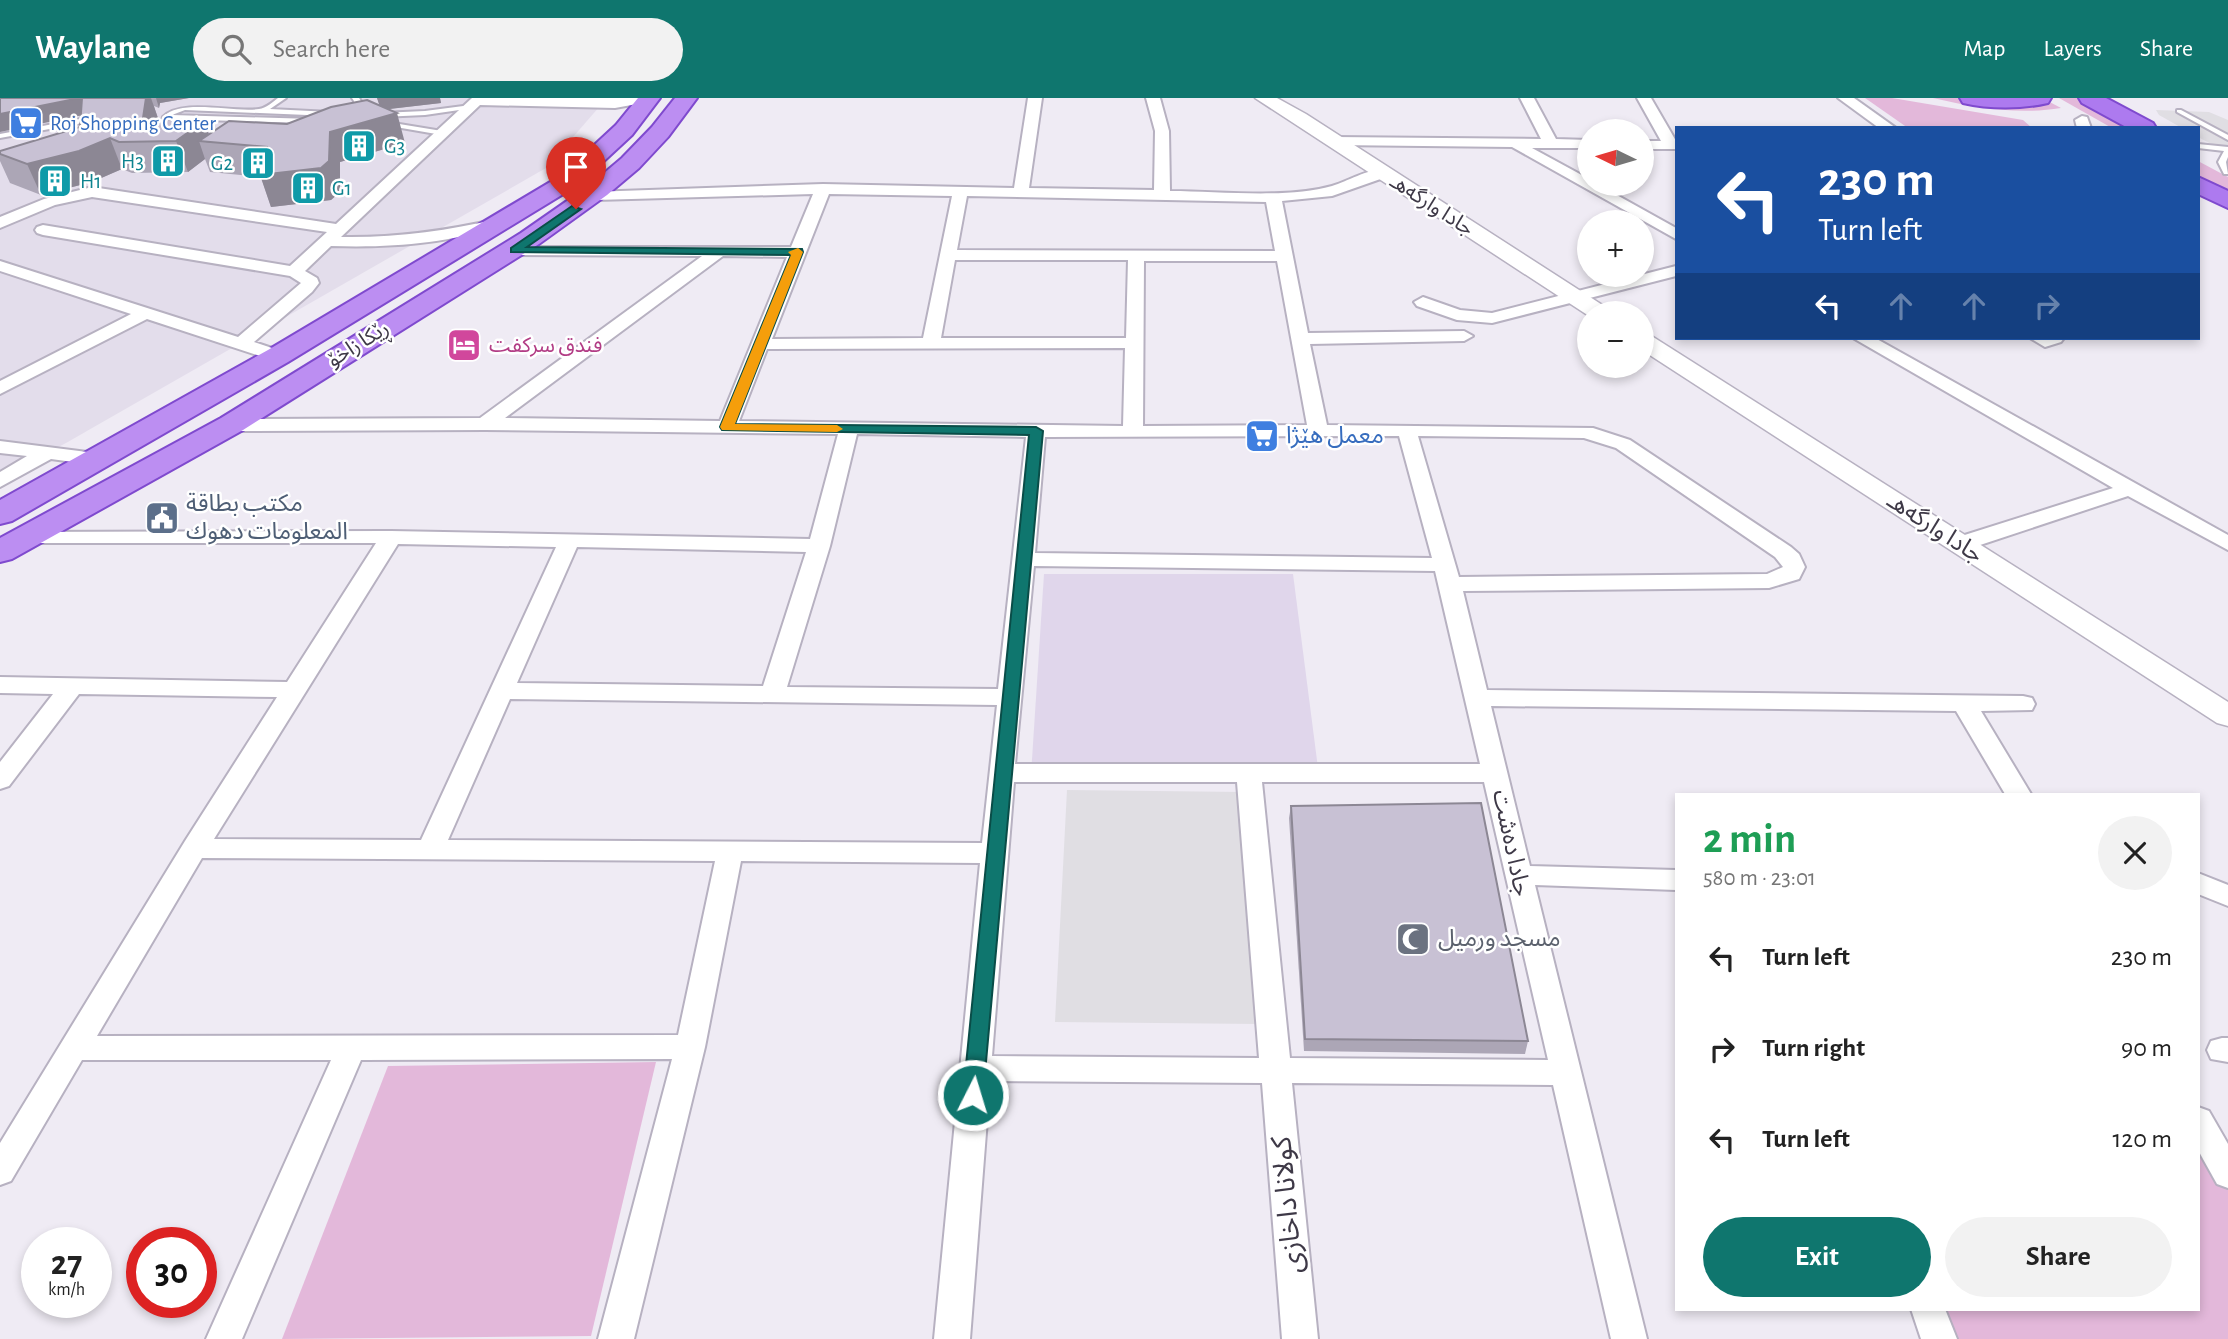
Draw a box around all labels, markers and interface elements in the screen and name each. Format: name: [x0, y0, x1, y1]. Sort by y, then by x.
search box: [193, 18, 683, 81]
icon: search: [217, 30, 255, 68]
text: Waylane: [35, 32, 151, 65]
text: Search here: [273, 36, 390, 62]
text: Map: [1963, 37, 2005, 61]
text: Layers: [2043, 37, 2102, 61]
text: Share: [2140, 37, 2193, 61]
supermarket icon: Roj Shopping Center: [7, 104, 45, 142]
place label: Roj Shopping Center: [50, 113, 216, 134]
north arrow: [1577, 119, 1654, 196]
map controls: [1577, 119, 1654, 378]
building icon: G3: [340, 127, 378, 165]
place label: G3: [384, 136, 405, 157]
pin: [546, 137, 606, 209]
building icon: H3: [149, 142, 187, 180]
building icon: G2: [239, 144, 277, 182]
icon: arrive: [557, 148, 595, 186]
place label: H3: [121, 151, 144, 172]
place label: G2: [211, 153, 233, 174]
icon: left: [1703, 154, 1794, 245]
text: 230 m: [1818, 156, 1935, 205]
building icon: H1: [36, 162, 74, 200]
building icon: G1: [289, 169, 327, 207]
street label: جادا وارگه‌هـ: [1386, 170, 1478, 240]
place label: H1: [80, 171, 102, 192]
place label: G1: [332, 178, 352, 199]
button: +: [1577, 210, 1654, 287]
text: Turn left: [1818, 214, 1922, 246]
icon: left: [1809, 287, 1847, 325]
icon: ahead: [1882, 287, 1920, 325]
icon: ahead: [1955, 287, 1993, 325]
icon: right: [2028, 287, 2066, 325]
button: −: [1577, 301, 1654, 378]
street label: ڕێکا زاخۆ: [324, 317, 396, 376]
hotel icon: فندق سركفت: [445, 326, 483, 364]
place label: فندق سركفت: [489, 335, 602, 357]
supermarket icon: معمل ھێژا: [1243, 417, 1281, 455]
place label: معمل ھێژا: [1286, 424, 1384, 449]
street label: جادا وارگه‌هـ: [1882, 488, 1988, 568]
place label: مكتب بطاقة المعلومات دهوك: [186, 492, 348, 545]
public building icon: مكتب بطاقة المعلومات دهوك: [143, 499, 181, 537]
street label: جادا دەشت: [1488, 787, 1534, 899]
button: close: [2098, 816, 2172, 890]
text: 2 min: [1703, 818, 1796, 860]
text: 580 m · 23:01: [1703, 867, 1816, 890]
mosque icon: مسجد ورميل: [1394, 920, 1432, 958]
place label: مسجد ورميل: [1438, 927, 1561, 952]
icon: left: [1703, 939, 1741, 977]
text: Turn left: [1762, 944, 1850, 970]
text: 230 m: [2111, 944, 2172, 970]
icon: right: [1703, 1030, 1741, 1068]
text: Turn right: [1762, 1035, 1865, 1061]
text: 90 m: [2121, 1035, 2172, 1061]
position arrow: [936, 1058, 1010, 1132]
icon: left: [1703, 1121, 1741, 1159]
text: Turn left: [1762, 1126, 1850, 1152]
text: 120 m: [2112, 1126, 2172, 1152]
street label: کولانا داخازی: [1268, 1135, 1309, 1275]
button: Exit: [1703, 1217, 1931, 1297]
button: Share: [1945, 1217, 2172, 1297]
speed limit sign: 30: [126, 1227, 217, 1318]
text: 27: [51, 1246, 82, 1281]
text: km/h: [48, 1281, 85, 1299]

